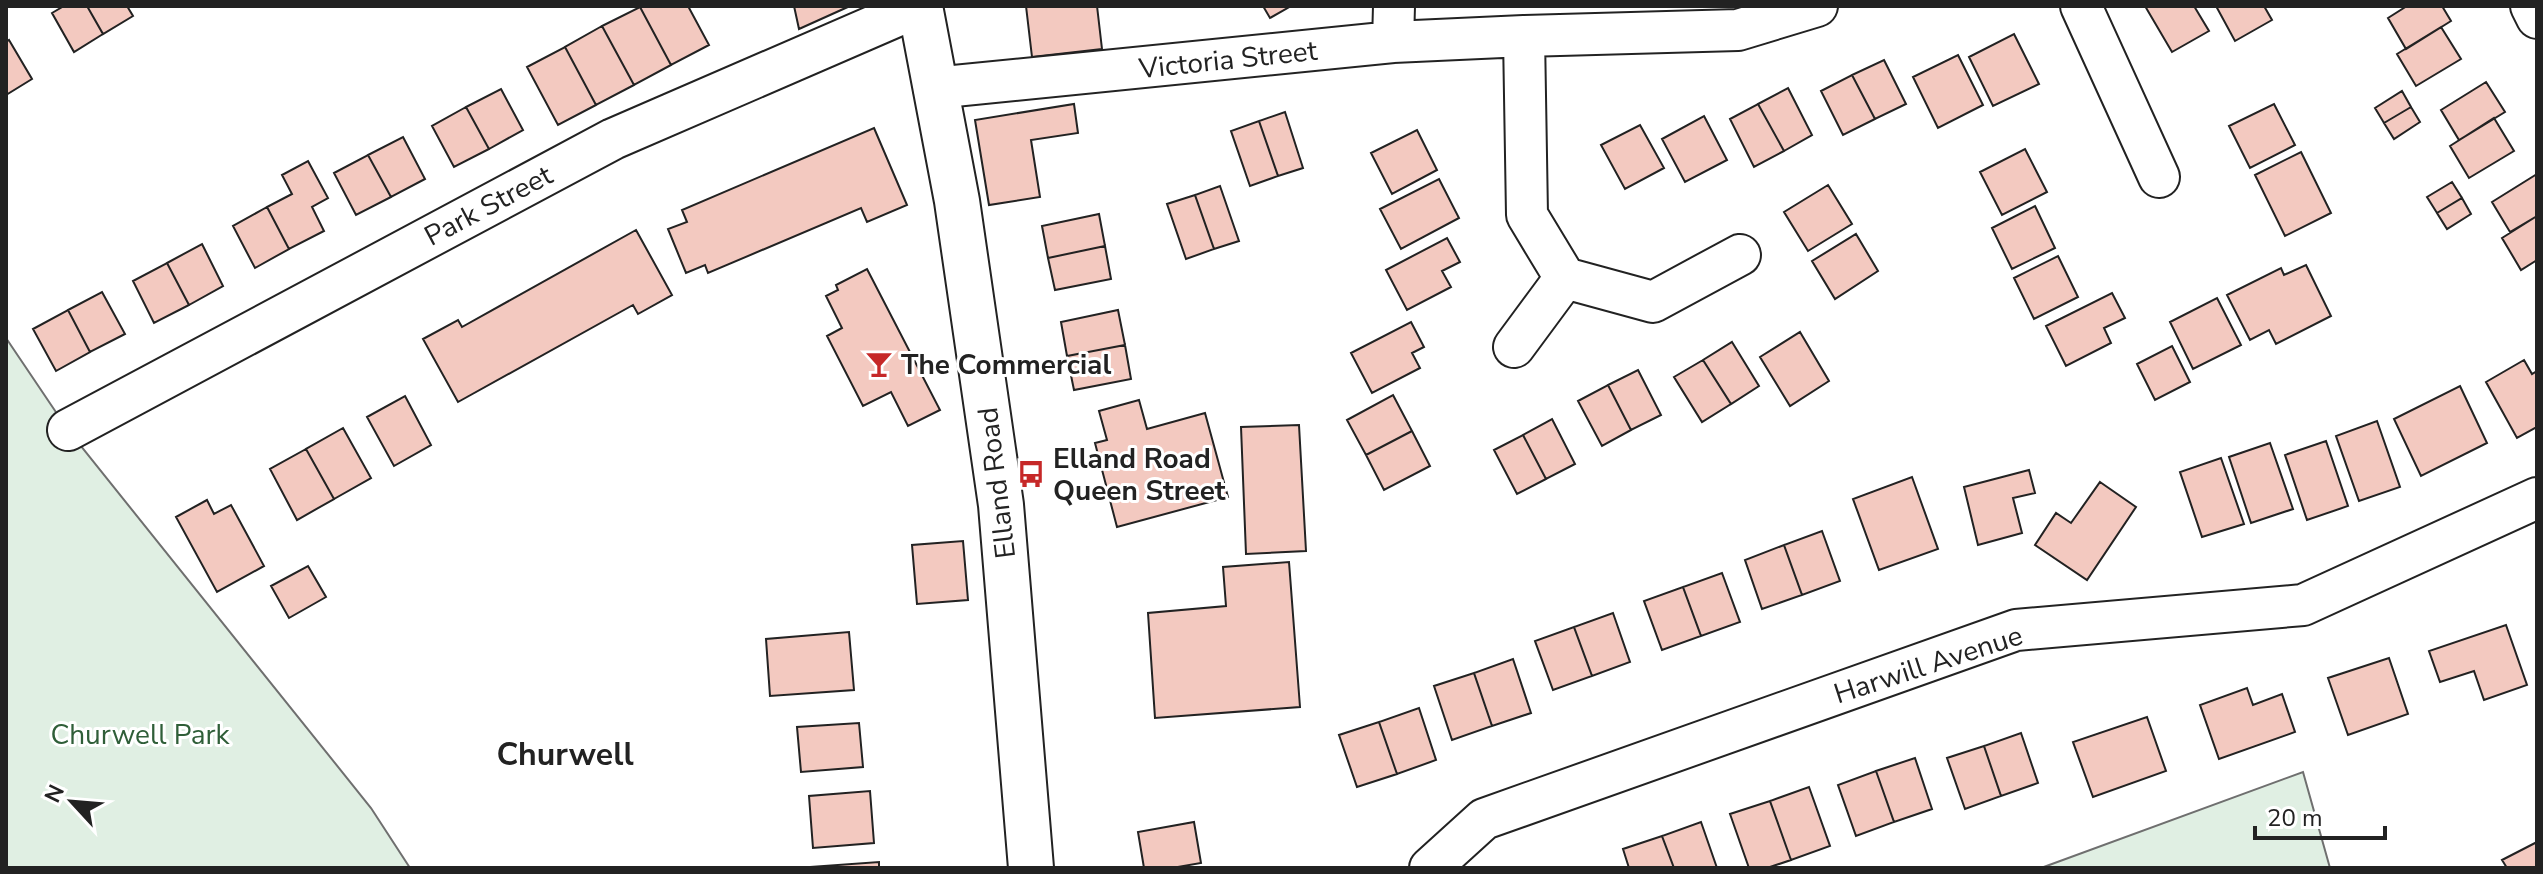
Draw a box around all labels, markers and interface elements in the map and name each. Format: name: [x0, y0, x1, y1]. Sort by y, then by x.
street label: Victoria Street: [1136, 32, 1319, 88]
street label: Park Street: [418, 156, 559, 255]
place label: The Commercial: [901, 346, 1111, 384]
bar icon: The Commercial: [864, 349, 894, 379]
street label: Elland Road: [969, 405, 1025, 561]
place label: Elland Road Queen Street: [1053, 440, 1226, 510]
bus stop icon: Elland Road Queen Street: [1016, 459, 1046, 489]
street label: Harwill Avenue: [1829, 617, 2027, 713]
park label: Churwell Park: [50, 716, 231, 754]
district label: Churwell: [496, 733, 634, 776]
north arrow: [32, 762, 112, 842]
text: N: [38, 780, 72, 808]
scale bar: [2255, 790, 2385, 840]
text: 20 m: [2267, 802, 2323, 834]

